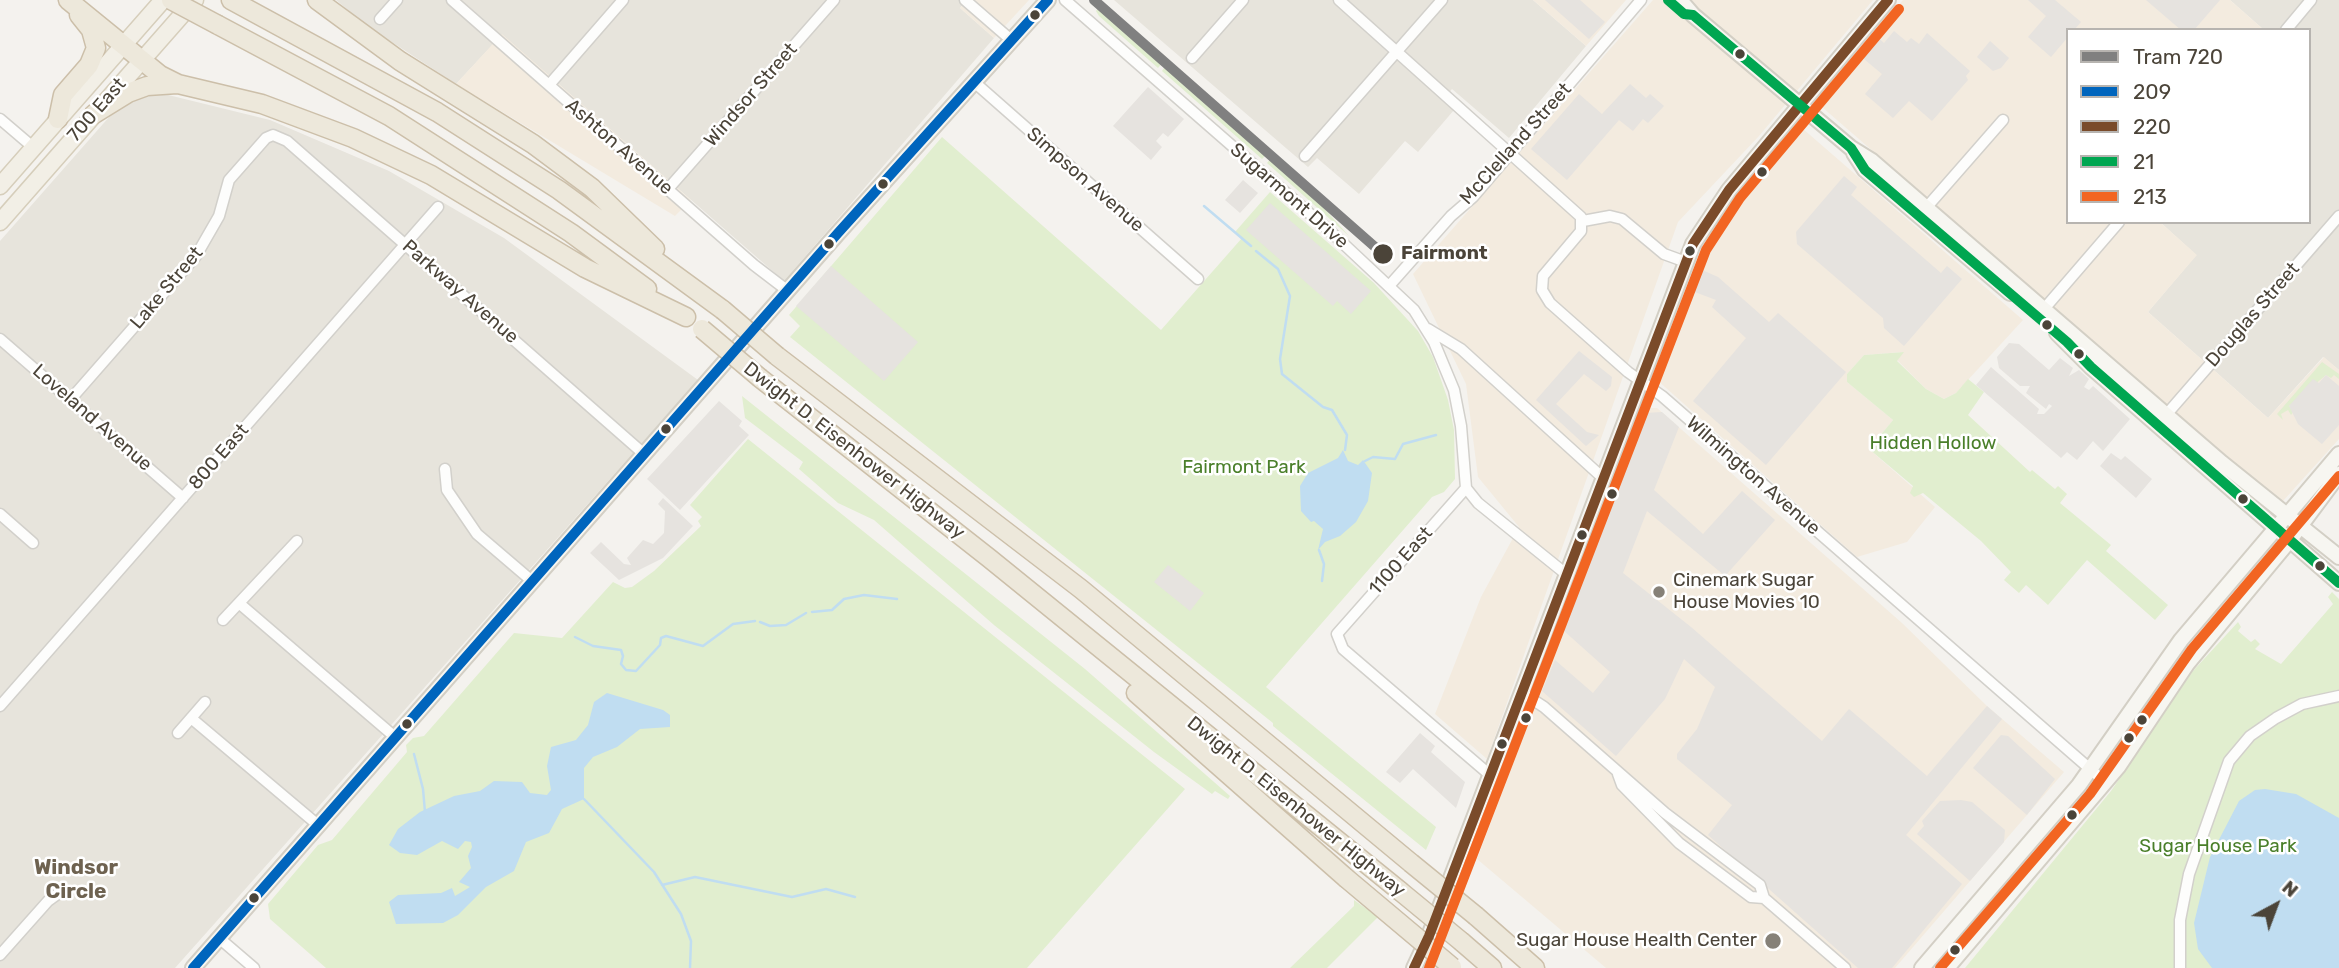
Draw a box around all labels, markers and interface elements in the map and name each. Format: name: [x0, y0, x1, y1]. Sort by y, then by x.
unlabelled marker: [1028, 8, 1042, 22]
legend: [2066, 28, 2311, 224]
street label: Windsor Street: [700, 38, 802, 152]
text: Tram 720: [2133, 44, 2223, 69]
unlabelled marker: [1733, 47, 1747, 61]
street label: 700 East: [63, 73, 131, 147]
street label: McClelland Street: [1455, 79, 1577, 209]
text: 209: [2133, 79, 2171, 104]
street label: Ashton Avenue: [561, 94, 677, 200]
text: 220: [2133, 114, 2171, 139]
street label: Simpson Avenue: [1022, 123, 1148, 237]
street label: Sugarmont Drive: [1225, 138, 1353, 254]
text: 21: [2133, 149, 2154, 174]
unlabelled marker: [1755, 165, 1769, 179]
unlabelled marker: [876, 177, 890, 191]
text: 213: [2133, 184, 2167, 209]
street label: Parkway Avenue: [397, 235, 523, 349]
unlabelled marker: [822, 237, 836, 251]
street label: Lake Street: [126, 242, 208, 334]
marker: Fairmont: [1371, 242, 1395, 266]
place label: Fairmont: [1401, 243, 1488, 265]
unlabelled marker: [1683, 244, 1697, 258]
street label: Douglas Street: [2201, 258, 2305, 372]
unlabelled marker: [2040, 318, 2054, 332]
unlabelled marker: [2072, 347, 2086, 361]
street label: Dwight D. Eisenhower Highway: [739, 358, 969, 544]
street label: Loveland Avenue: [28, 360, 156, 476]
street label: Wilmington Avenue: [1681, 412, 1825, 540]
street label: 800 East: [184, 419, 254, 495]
unlabelled marker: [659, 422, 673, 436]
park label: Hidden Hollow: [1869, 433, 1997, 455]
park label: Fairmont Park: [1182, 457, 1306, 479]
unlabelled marker: [1605, 487, 1619, 501]
unlabelled marker: [2236, 492, 2250, 506]
street label: 1100 East: [1364, 522, 1438, 600]
unlabelled marker: [1575, 528, 1589, 542]
unlabelled marker: [2313, 559, 2327, 573]
place label: Cinemark Sugar House Movies 10: [1673, 570, 1820, 614]
marker: Cinemark Sugar House Movies 10: [1651, 584, 1667, 600]
unlabelled marker: [1519, 711, 1533, 725]
street label: Dwight D. Eisenhower Highway: [1182, 712, 1410, 902]
unlabelled marker: [2135, 713, 2149, 727]
unlabelled marker: [400, 717, 414, 731]
unlabelled marker: [2122, 731, 2136, 745]
unlabelled marker: [1495, 737, 1509, 751]
unlabelled marker: [2065, 808, 2079, 822]
park label: Sugar House Park: [2139, 836, 2297, 858]
district label: Windsor Circle: [34, 855, 118, 905]
north arrow: [2241, 870, 2311, 940]
text: N: [2277, 876, 2303, 902]
unlabelled marker: [247, 891, 261, 905]
place label: Sugar House Health Center: [1516, 930, 1757, 952]
marker: Sugar House Health Center: [1763, 931, 1783, 951]
unlabelled marker: [1948, 943, 1962, 957]

